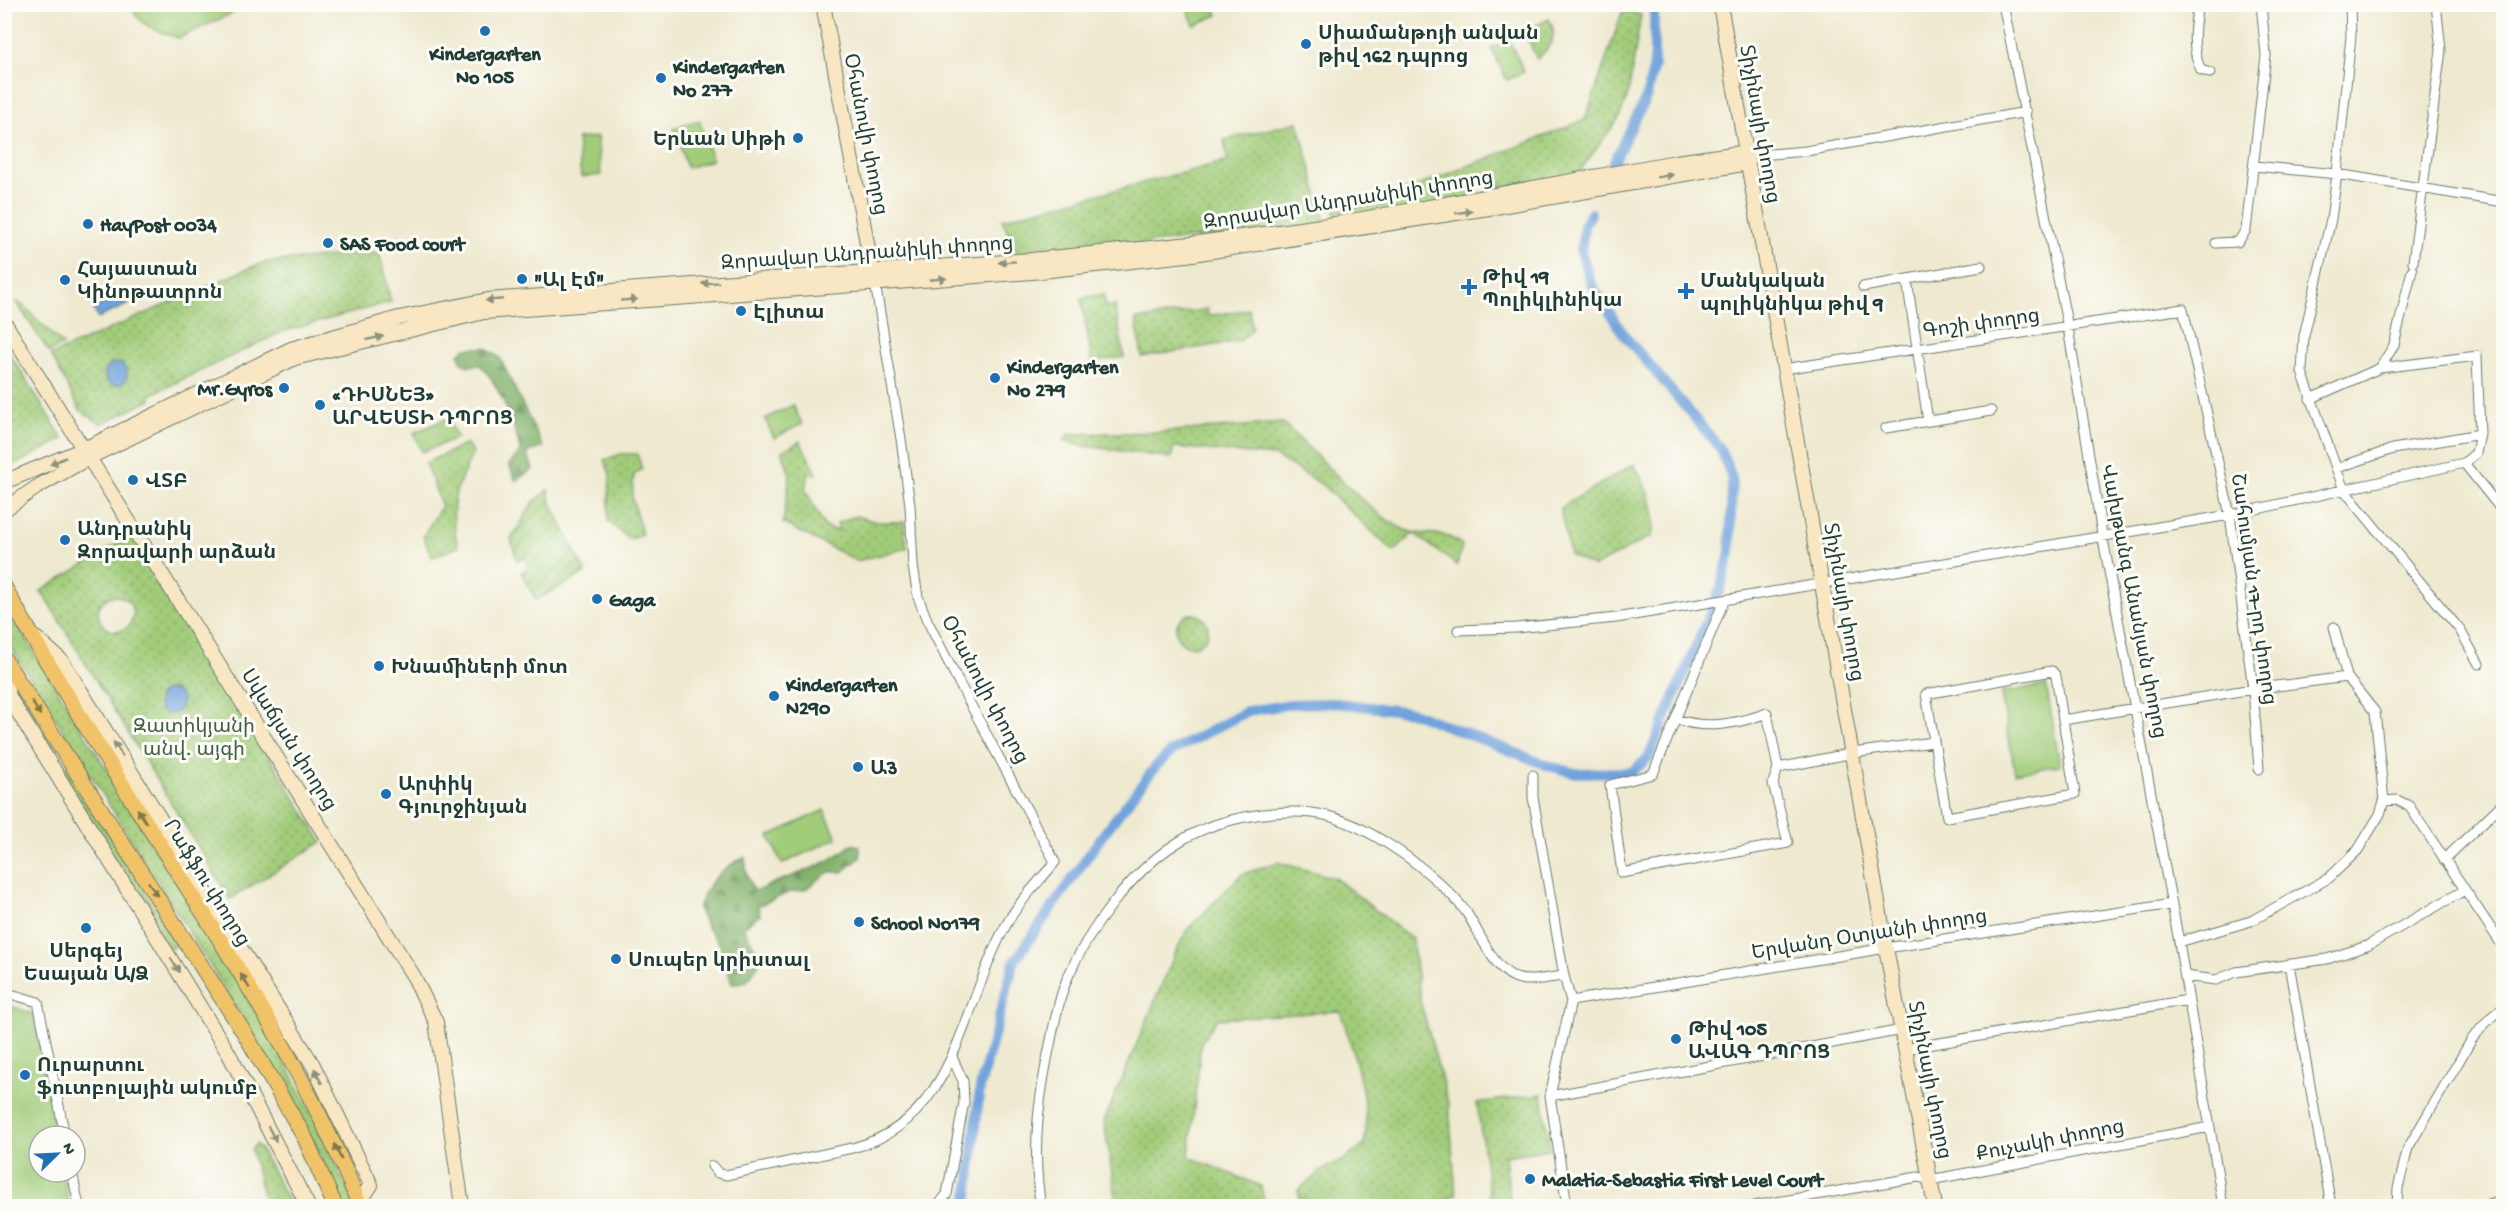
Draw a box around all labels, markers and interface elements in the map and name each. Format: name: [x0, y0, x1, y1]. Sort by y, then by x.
place label: Սիամանթոյի անվան թիվ 162 դպրոց: [1318, 23, 1539, 70]
marker: Kindergarten No 105: [478, 24, 492, 38]
marker: Սիամանթոյի անվան թիվ 162 դպրոց: [1299, 37, 1313, 51]
street label: Տիչինայի փողոց: [1732, 43, 1784, 206]
place label: Kindergarten No 105: [428, 45, 541, 91]
street label: Օհանովի փողոց: [837, 52, 891, 217]
place label: Kindergarten No 277: [672, 58, 785, 104]
marker: Kindergarten No 277: [654, 71, 668, 85]
place label: Երևան Սիթի: [653, 129, 786, 153]
marker: Երևան Սիթի: [791, 131, 805, 145]
street label: Զորավար Անդրանիկի փողոց: [1202, 167, 1495, 237]
one-way arrow: [1656, 172, 1675, 181]
one-way arrow: [1455, 207, 1474, 216]
place label: HayPost 0034: [100, 216, 217, 239]
marker: HayPost 0034: [81, 217, 95, 231]
street label: Զորավար Անդրանիկի փողոց: [720, 233, 1014, 277]
place label: SAS Food court: [340, 235, 466, 258]
marker: SAS Food court: [321, 236, 335, 250]
one-way arrow: [998, 257, 1017, 267]
place label: Հայաստան Կինոթատրոն: [77, 259, 222, 306]
place label: Թիվ 19 Պոլիկլինիկա: [1482, 268, 1622, 314]
place label: "Ալ Էմ": [534, 271, 604, 294]
place label: Մանկական պոլիկնիկա թիվ 9: [1700, 271, 1883, 318]
marker: "Ալ Էմ": [515, 272, 529, 286]
marker: Հայաստան Կինոթատրոն: [58, 273, 72, 287]
one-way arrow: [928, 274, 947, 284]
one-way arrow: [700, 278, 719, 287]
marker: Թիվ 19 Պոլիկլինիկա: [1460, 278, 1478, 296]
marker: Մանկական պոլիկնիկա թիվ 9: [1677, 282, 1695, 300]
one-way arrow: [485, 295, 504, 305]
one-way arrow: [620, 295, 639, 305]
place label: Էլիտա: [753, 303, 824, 326]
marker: Էլիտա: [734, 304, 748, 318]
street label: Գոշի փողոց: [1921, 306, 2042, 345]
one-way arrow: [365, 333, 384, 342]
place label: Kindergarten No 279: [1006, 358, 1119, 404]
marker: Kindergarten No 279: [988, 371, 1002, 385]
place label: Mr.Gyros: [197, 380, 274, 403]
marker: Mr.Gyros: [277, 381, 291, 395]
place label: «ԴԻՍՆԵՅ» ԱՐՎԵՍՏԻ ԴՊՐՈՑ: [332, 386, 513, 432]
marker: «ԴԻՍՆԵՅ» ԱՐՎԵՍՏԻ ԴՊՐՈՑ: [313, 398, 327, 412]
one-way arrow: [50, 456, 67, 465]
street label: Վախթանգ Անանյան փողոց: [2094, 462, 2170, 741]
place label: ՎՏԲ: [145, 472, 188, 495]
street label: Շահումյան 17-րդ փողոց: [2224, 472, 2280, 707]
marker: ՎՏԲ: [126, 473, 140, 487]
place label: Անդրանիկ Զորավարի արձան: [77, 519, 276, 566]
street label: Տիչինայի փողոց: [1816, 521, 1868, 684]
marker: Անդրանիկ Զորավարի արձան: [58, 533, 72, 547]
place label: Gaga: [609, 591, 656, 614]
marker: Gaga: [590, 592, 604, 606]
street label: Օհանովի փողոց: [934, 612, 1032, 769]
place label: Խնամիների մոտ: [391, 657, 568, 681]
marker: Խնամիների մոտ: [372, 659, 386, 673]
street label: Սվաճյան փողոց: [234, 665, 341, 816]
place label: Kindergarten N290: [785, 676, 898, 722]
marker: Kindergarten N290: [767, 689, 781, 703]
one-way arrow: [30, 700, 41, 716]
park label: Զատիկյանի անվ. այգի: [133, 716, 255, 763]
one-way arrow: [112, 741, 123, 757]
place label: Ա3: [870, 759, 897, 782]
marker: Ա3: [851, 760, 865, 774]
place label: Արփիկ Գյուրջինյան: [398, 775, 527, 821]
marker: Արփիկ Գյուրջինյան: [379, 787, 393, 801]
one-way arrow: [136, 808, 148, 824]
street label: Րաֆֆու փողոց: [157, 816, 253, 952]
one-way arrow: [147, 881, 159, 897]
street label: Երվանդ Օտյանի փողոց: [1750, 905, 1989, 966]
place label: School No179: [871, 914, 980, 937]
marker: School No179: [852, 915, 866, 929]
marker: Սերգեյ Եսայան Ա/Ձ: [79, 921, 93, 935]
place label: Սերգեյ Եսայան Ա/Ձ: [23, 942, 149, 988]
place label: Սուպեր կրիստալ: [628, 951, 811, 974]
marker: Սուպեր կրիստալ: [609, 952, 623, 966]
one-way arrow: [170, 957, 181, 973]
one-way arrow: [240, 973, 251, 989]
street label: Տիչինայի փողոց: [1901, 1000, 1955, 1162]
place label: Թիվ 105 ԱՎԱԳ ԴՊՐՈՑ: [1688, 1020, 1830, 1066]
marker: Թիվ 105 ԱՎԱԳ ԴՊՐՈՑ: [1669, 1032, 1683, 1046]
place label: Ուրարտու ֆուտբոլային ակումբ: [37, 1056, 258, 1102]
one-way arrow: [314, 1067, 324, 1085]
marker: Ուրարտու ֆուտբոլային ակումբ: [18, 1068, 32, 1082]
street label: Քուչակի փողոց: [1975, 1117, 2127, 1168]
north arrow: [27, 1124, 87, 1184]
one-way arrow: [267, 1126, 277, 1143]
text: N: [57, 1141, 79, 1158]
one-way arrow: [333, 1143, 343, 1161]
place label: Malatia-Sebastia First Level Court: [1542, 1171, 1825, 1194]
marker: Malatia-Sebastia First Level Court: [1523, 1172, 1537, 1186]

